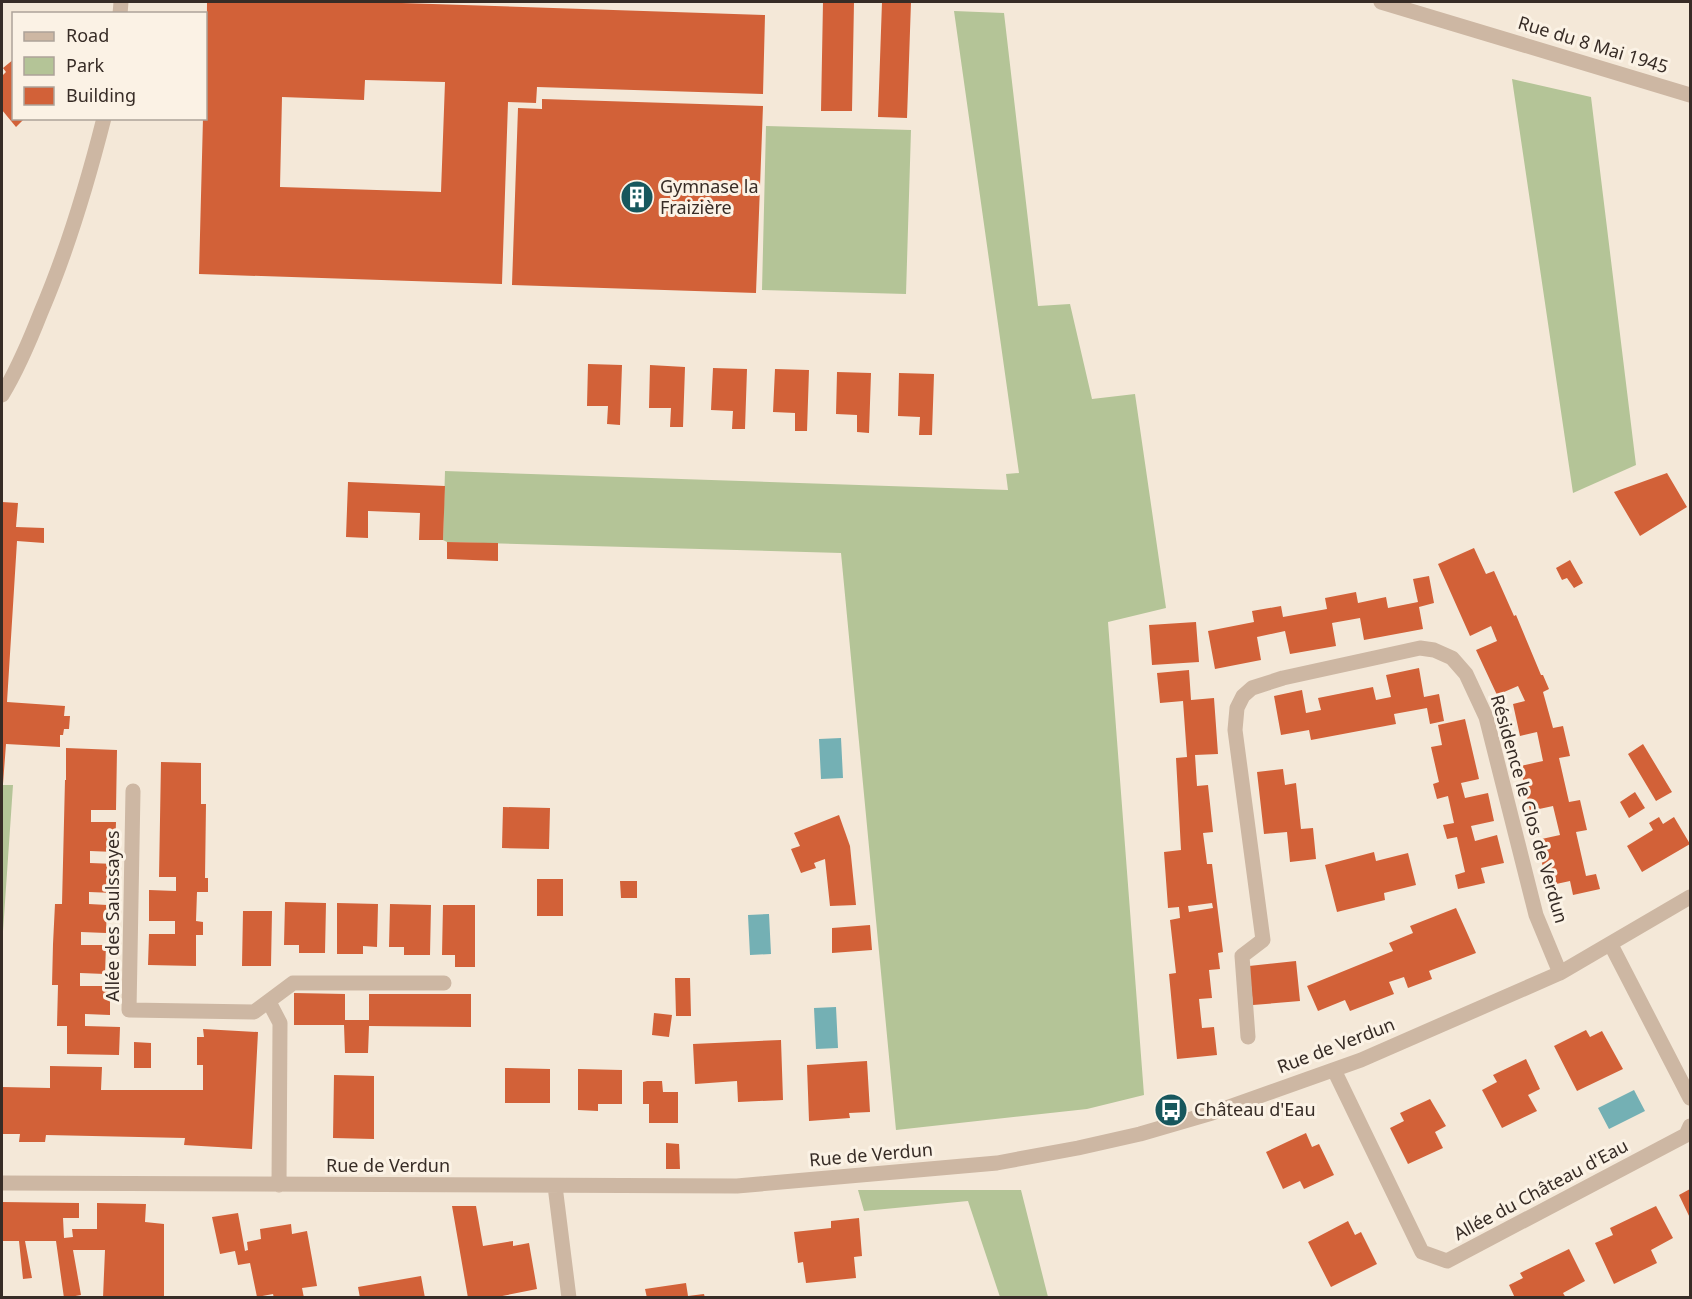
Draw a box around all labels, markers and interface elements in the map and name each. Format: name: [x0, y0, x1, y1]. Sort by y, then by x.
street label: Rue du 8 Mai 1945: [1515, 10, 1671, 78]
legend: [12, 12, 207, 120]
text: Road: [66, 23, 109, 47]
text: Park: [66, 53, 104, 77]
text: Building: [66, 83, 136, 107]
place label: Gymnase la Fraizière: [660, 174, 759, 219]
building icon: Gymnase la Fraizière: [619, 179, 655, 215]
street label: Résidence le Clos de Verdun: [1486, 691, 1574, 926]
street label: Allée des Saulssayes: [100, 830, 124, 1002]
street label: Rue de Verdun: [1273, 1012, 1398, 1078]
bus stop icon: Château d'Eau: [1153, 1092, 1189, 1128]
place label: Château d'Eau: [1194, 1097, 1316, 1121]
street label: Allée du Château d'Eau: [1449, 1133, 1632, 1245]
street label: Rue de Verdun: [808, 1137, 934, 1171]
street label: Rue de Verdun: [326, 1153, 450, 1177]

